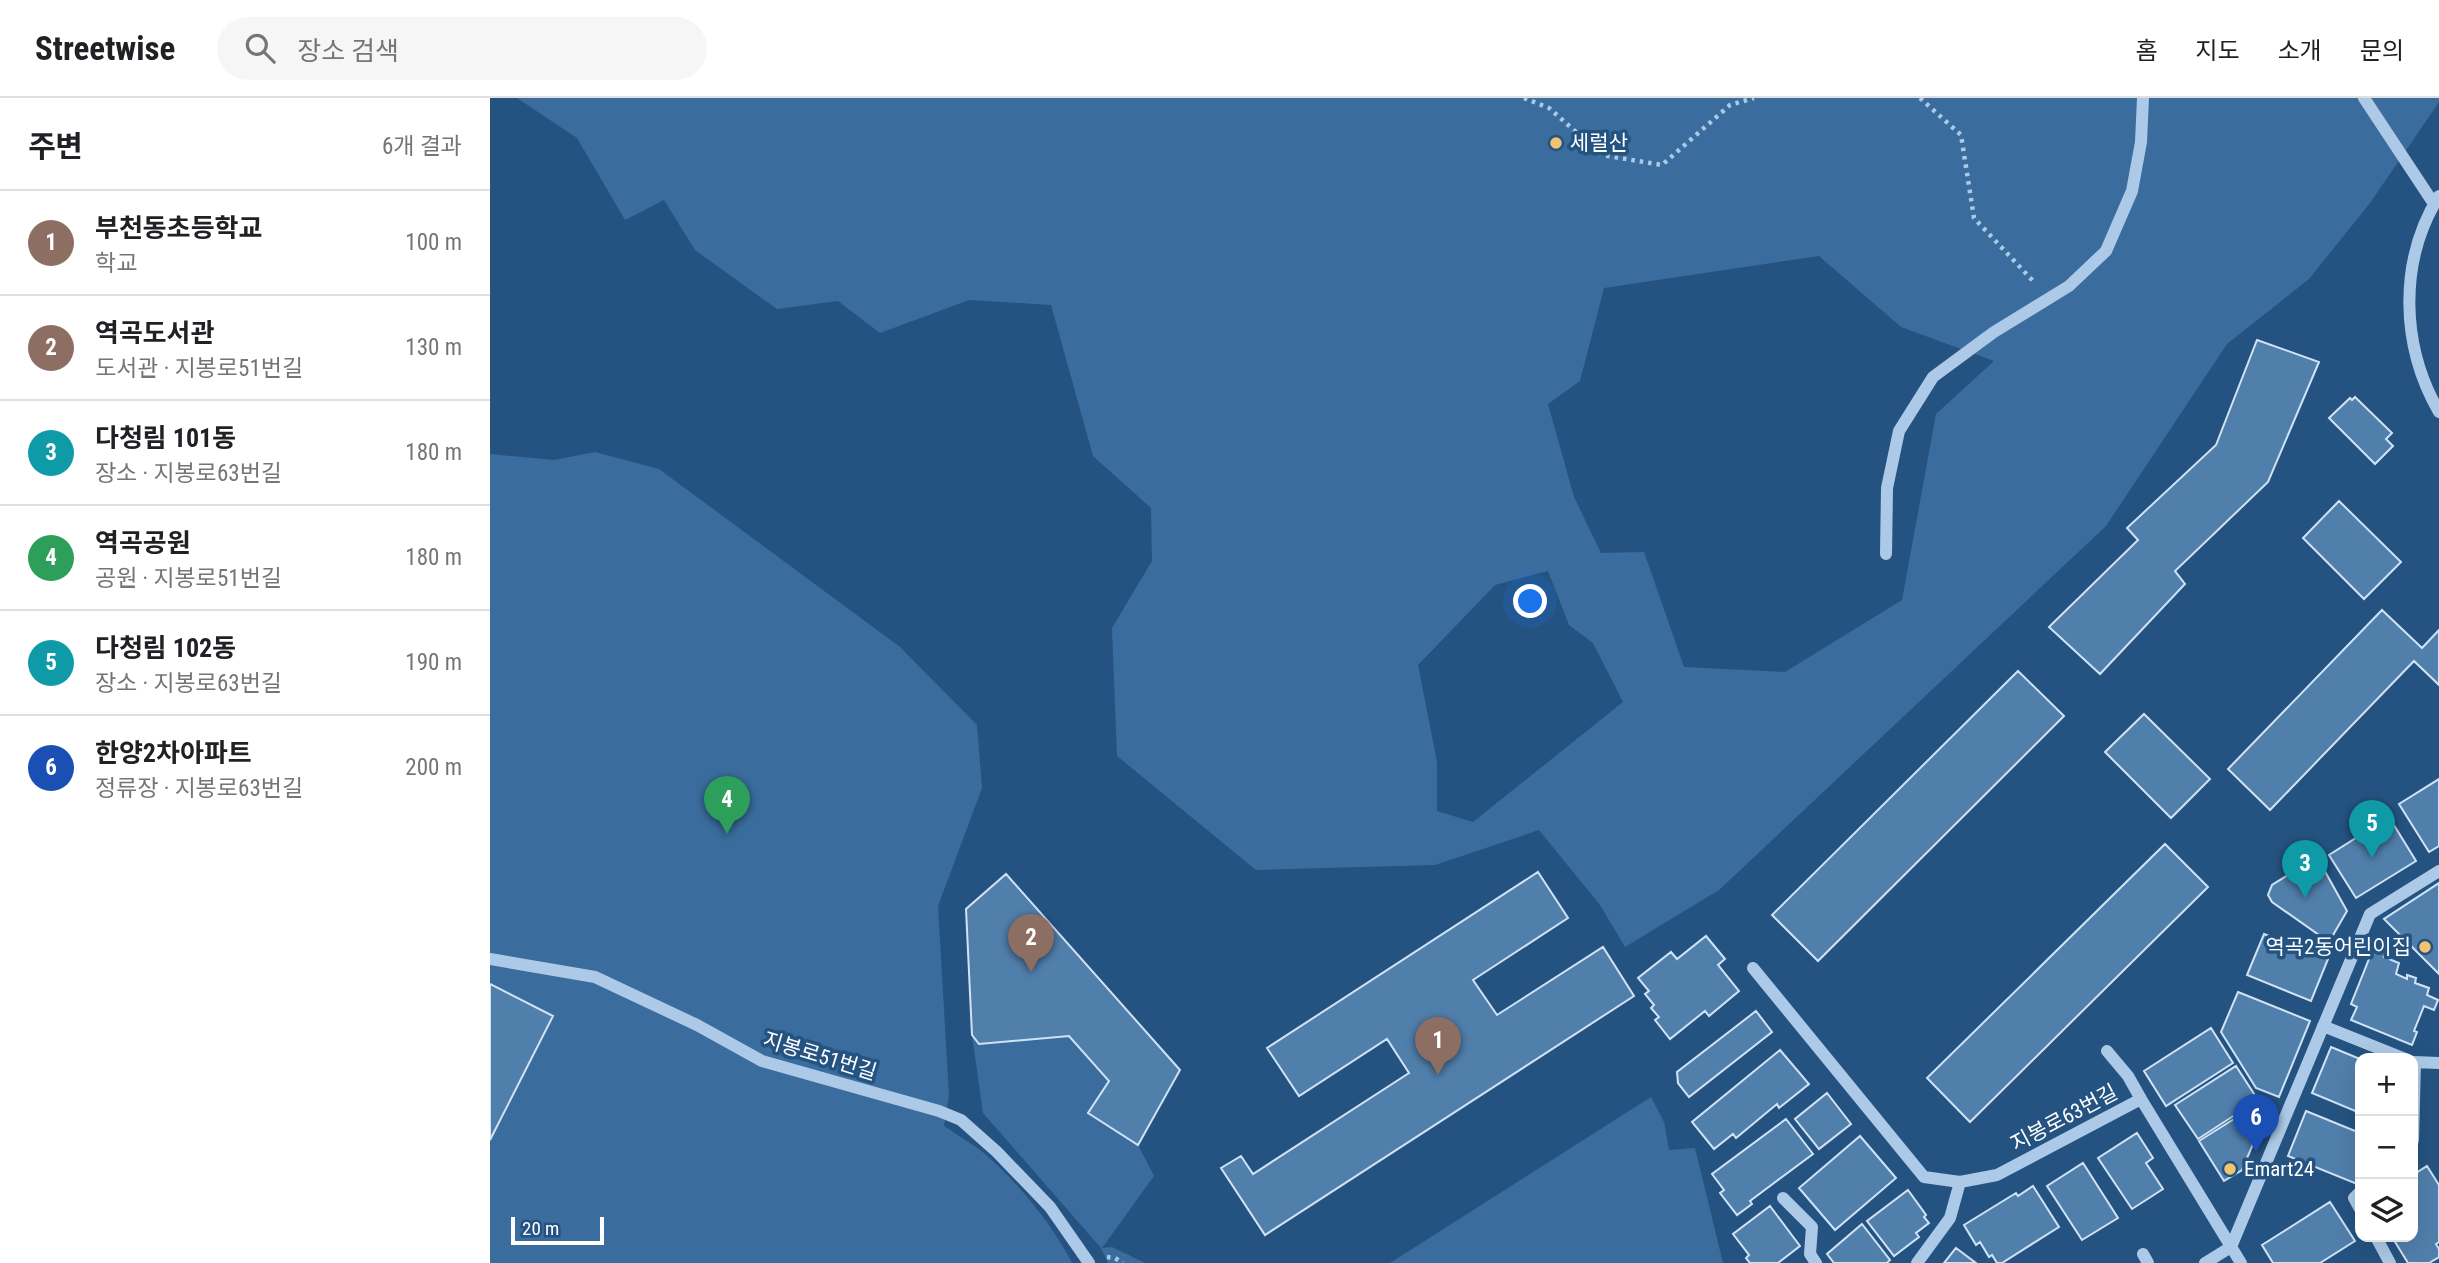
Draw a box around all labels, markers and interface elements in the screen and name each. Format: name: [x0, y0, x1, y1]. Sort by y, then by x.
search box: [217, 17, 707, 80]
text: Streetwise: [35, 29, 175, 68]
icon: search: [241, 29, 279, 67]
text: 장소 검색: [297, 36, 399, 66]
text: 홈: [2135, 37, 2157, 65]
text: 지도: [2195, 37, 2240, 65]
text: 소개: [2278, 37, 2322, 65]
text: 문의: [2360, 37, 2404, 65]
text: 주변: [28, 129, 83, 164]
place label: 세럴산: [1570, 131, 1628, 155]
text: 6개 결과: [382, 133, 462, 160]
marker: 세럴산: [1548, 135, 1564, 151]
text: 부천동초등학교: [95, 213, 262, 243]
text: 1: [45, 229, 57, 256]
text: 100 m: [405, 229, 462, 256]
text: 학교: [95, 250, 137, 277]
text: 역곡도서관: [95, 318, 215, 348]
text: 2: [45, 334, 57, 361]
text: 130 m: [405, 334, 462, 361]
text: 도서관 · 지봉로51번길: [95, 355, 303, 382]
text: 다청림 101동: [95, 423, 236, 453]
text: 3: [45, 439, 57, 466]
text: 180 m: [405, 439, 462, 466]
text: 장소 · 지봉로63번길: [95, 460, 282, 487]
text: 역곡공원: [95, 528, 191, 558]
text: 4: [45, 544, 57, 571]
text: 180 m: [405, 544, 462, 571]
text: 공원 · 지봉로51번길: [95, 565, 282, 592]
your location: [1513, 584, 1547, 618]
text: 다청림 102동: [95, 633, 236, 663]
text: 5: [45, 649, 57, 676]
text: 190 m: [405, 649, 462, 676]
text: 장소 · 지봉로63번길: [95, 670, 282, 697]
text: 한양2차아파트: [95, 738, 252, 768]
text: 6: [45, 754, 57, 781]
text: 200 m: [405, 754, 462, 781]
text: 정류장 · 지봉로63번길: [95, 775, 303, 802]
pin: 4: [704, 776, 750, 834]
pin: 5: [2349, 800, 2395, 858]
pin: 3: [2282, 840, 2328, 898]
pin: 2: [1008, 914, 1054, 972]
place label: 역곡2동어린이집: [2265, 935, 2411, 959]
marker: 역곡2동어린이집: [2417, 939, 2433, 955]
pin: 1: [1415, 1017, 1461, 1075]
street label: 지봉로51번길: [760, 1027, 880, 1085]
map controls: [2355, 1053, 2418, 1242]
button: +: [2355, 1053, 2418, 1116]
street label: 지봉로63번길: [2007, 1080, 2121, 1156]
pin: 6: [2233, 1094, 2279, 1152]
button: −: [2355, 1116, 2418, 1179]
place label: Emart24: [2244, 1157, 2314, 1181]
marker: Emart24: [2222, 1161, 2238, 1177]
button: layers: [2355, 1179, 2418, 1242]
scale bar: [511, 1214, 604, 1246]
text: 20 m: [522, 1217, 559, 1240]

